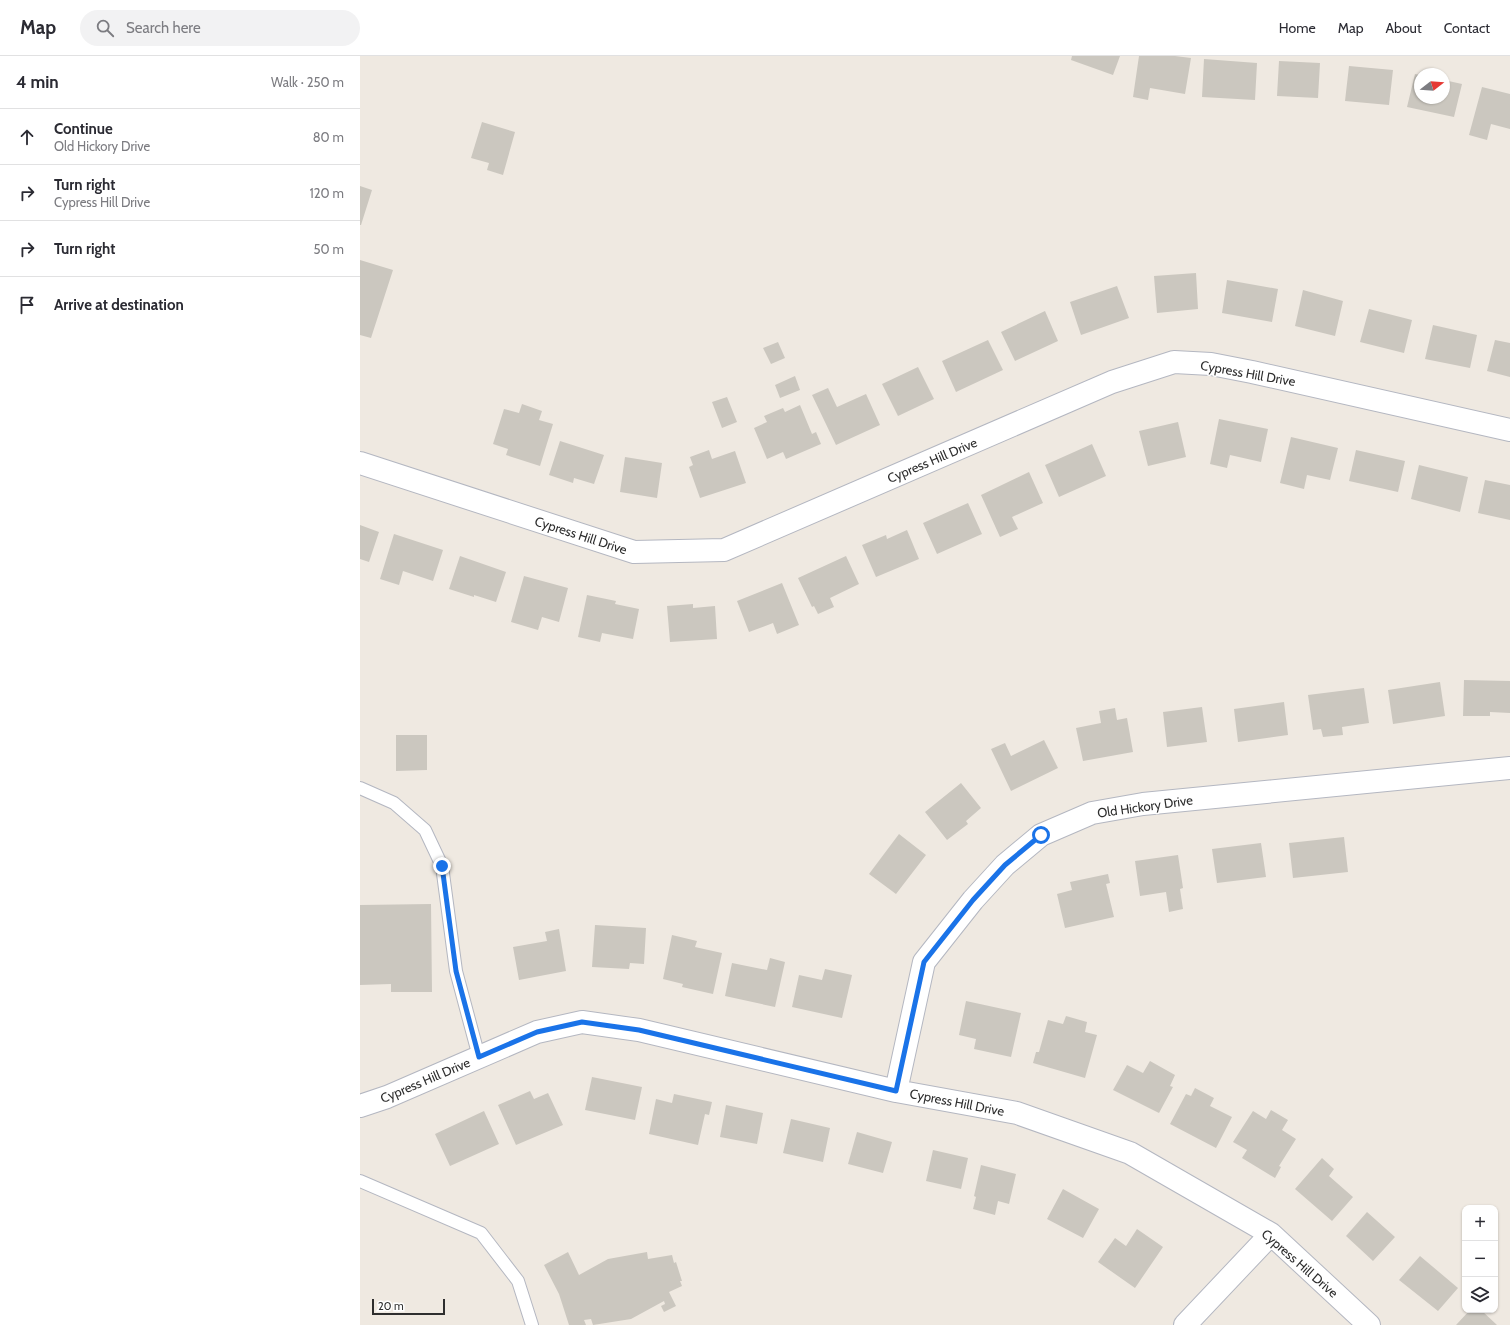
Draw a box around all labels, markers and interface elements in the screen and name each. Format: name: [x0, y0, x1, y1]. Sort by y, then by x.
search box: [80, 10, 360, 46]
text: Map: [20, 16, 56, 39]
icon: search: [94, 17, 116, 39]
text: Search here: [126, 19, 201, 37]
text: Home: [1279, 19, 1316, 37]
text: Map: [1338, 19, 1363, 37]
text: About: [1385, 19, 1422, 37]
text: Contact: [1444, 19, 1490, 37]
north arrow: [1414, 68, 1450, 104]
text: 4 min: [16, 72, 59, 92]
text: Walk · 250 m: [271, 74, 344, 90]
text: Continue: [54, 120, 113, 138]
icon: ahead: [16, 126, 38, 148]
text: 80 m: [313, 129, 344, 145]
text: Old Hickory Drive: [54, 138, 150, 154]
text: Turn right: [54, 176, 115, 194]
icon: right: [16, 182, 38, 204]
text: 120 m: [310, 185, 344, 201]
text: Cypress Hill Drive: [54, 194, 150, 210]
icon: right: [16, 238, 38, 260]
text: Turn right: [54, 240, 115, 258]
text: 50 m: [314, 241, 344, 257]
icon: arrive: [16, 294, 38, 316]
text: Arrive at destination: [54, 296, 184, 314]
street label: Cypress Hill Drive: [1199, 357, 1297, 389]
street label: Cypress Hill Drive: [885, 434, 980, 486]
street label: Cypress Hill Drive: [533, 513, 629, 558]
street label: Old Hickory Drive: [1096, 791, 1194, 821]
route start: [1032, 826, 1050, 844]
route end: [433, 857, 451, 875]
street label: Cypress Hill Drive: [378, 1054, 473, 1106]
street label: Cypress Hill Drive: [908, 1085, 1006, 1119]
map controls: [1462, 1205, 1498, 1313]
button: +: [1462, 1205, 1498, 1241]
street label: Cypress Hill Drive: [1259, 1225, 1342, 1301]
button: −: [1462, 1241, 1498, 1277]
button: layers: [1462, 1277, 1498, 1313]
scale bar: [372, 1297, 445, 1316]
text: 20 m: [378, 1299, 404, 1313]

